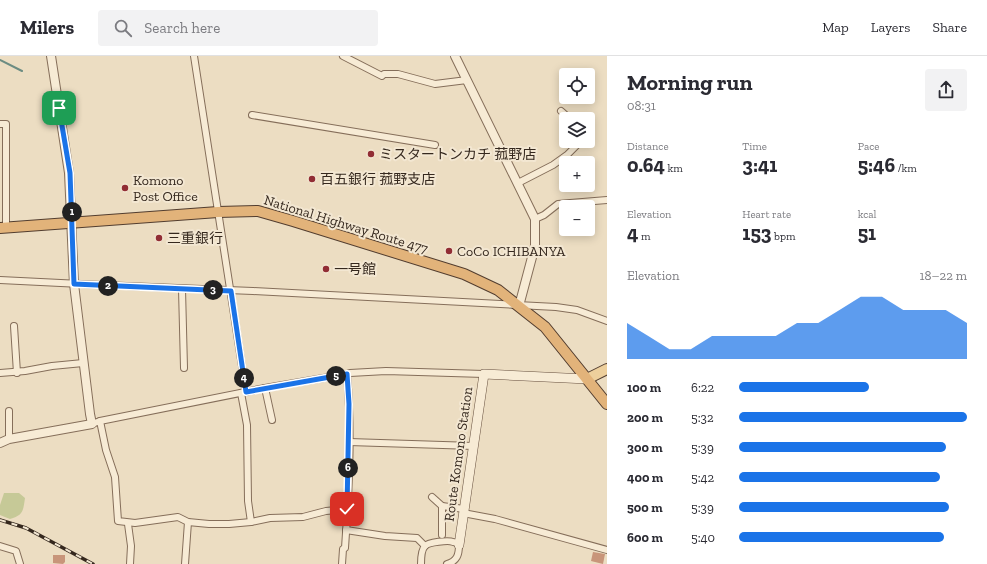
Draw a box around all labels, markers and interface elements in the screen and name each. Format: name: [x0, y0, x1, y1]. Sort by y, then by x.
search box: [98, 10, 378, 46]
text: Milers: [20, 16, 74, 39]
icon: search: [112, 17, 134, 39]
text: Search here: [144, 19, 220, 37]
text: Map: [822, 19, 849, 36]
text: Layers: [871, 19, 910, 36]
text: Share: [932, 19, 967, 36]
map controls: [559, 68, 595, 236]
button: locate: [559, 68, 595, 104]
text: Morning run: [627, 69, 753, 96]
button: share: [925, 69, 967, 111]
pin: [42, 91, 76, 125]
icon: arrive: [48, 97, 70, 119]
text: 08:31: [627, 98, 656, 113]
button: layers: [559, 112, 595, 148]
text: Distance: [627, 140, 669, 153]
text: Time: [742, 140, 767, 153]
text: Pace: [858, 140, 879, 153]
place label: ミスタートンカチ 菰野店: [379, 146, 536, 163]
marker: ミスタートンカチ 菰野店: [366, 149, 376, 159]
text: 0.64: [627, 153, 665, 177]
text: 3:41: [742, 153, 777, 177]
text: 5:46: [858, 153, 895, 177]
button: +: [559, 156, 595, 192]
text: km: [665, 162, 683, 175]
text: /km: [895, 162, 917, 175]
place label: 百五銀行 菰野支店: [320, 171, 435, 188]
place label: Komono Post Office: [133, 172, 198, 205]
marker: 百五銀行 菰野支店: [307, 174, 317, 184]
marker: Komono Post Office: [120, 183, 130, 193]
street label: National Highway Route 477: [262, 191, 430, 258]
button: −: [559, 200, 595, 236]
pin: 1: [62, 202, 82, 222]
text: 1: [70, 205, 74, 218]
text: Elevation: [627, 208, 671, 221]
text: Heart rate: [742, 208, 791, 221]
text: kcal: [858, 208, 877, 221]
text: 4: [627, 221, 638, 245]
text: 153: [742, 221, 772, 245]
text: 51: [858, 221, 876, 245]
place label: 三重銀行: [167, 230, 223, 247]
text: m: [638, 230, 650, 243]
text: bpm: [772, 230, 795, 243]
marker: 三重銀行: [154, 233, 164, 243]
place label: CoCo ICHIBANYA: [457, 243, 566, 260]
marker: CoCo ICHIBANYA: [444, 246, 454, 256]
place label: 一号館: [334, 261, 376, 278]
marker: 一号館: [321, 264, 331, 274]
text: Elevation: [627, 268, 679, 283]
text: 18–22 m: [920, 268, 967, 283]
pin: 2: [98, 276, 118, 296]
text: 2: [105, 279, 111, 292]
pin: 3: [203, 280, 223, 300]
text: 3: [210, 283, 216, 296]
pin: 5: [326, 366, 346, 386]
pin: 4: [234, 368, 254, 388]
text: 5: [333, 369, 339, 382]
text: 4: [241, 371, 247, 384]
text: 100 m: [627, 380, 661, 395]
text: 6:22: [691, 380, 714, 395]
street label: Route Komono Station: [441, 386, 476, 522]
text: 200 m: [627, 410, 663, 425]
text: 5:32: [691, 410, 714, 425]
text: 300 m: [627, 440, 663, 455]
text: 5:39: [691, 440, 714, 455]
pin: 6: [338, 458, 358, 478]
text: 6: [345, 461, 351, 474]
text: 400 m: [627, 470, 663, 485]
text: 5:42: [691, 470, 714, 485]
pin: [330, 492, 364, 526]
icon: check: [336, 498, 358, 520]
text: 500 m: [627, 500, 663, 515]
text: 5:39: [691, 500, 714, 515]
text: 600 m: [627, 530, 663, 545]
text: 5:40: [691, 530, 715, 545]

